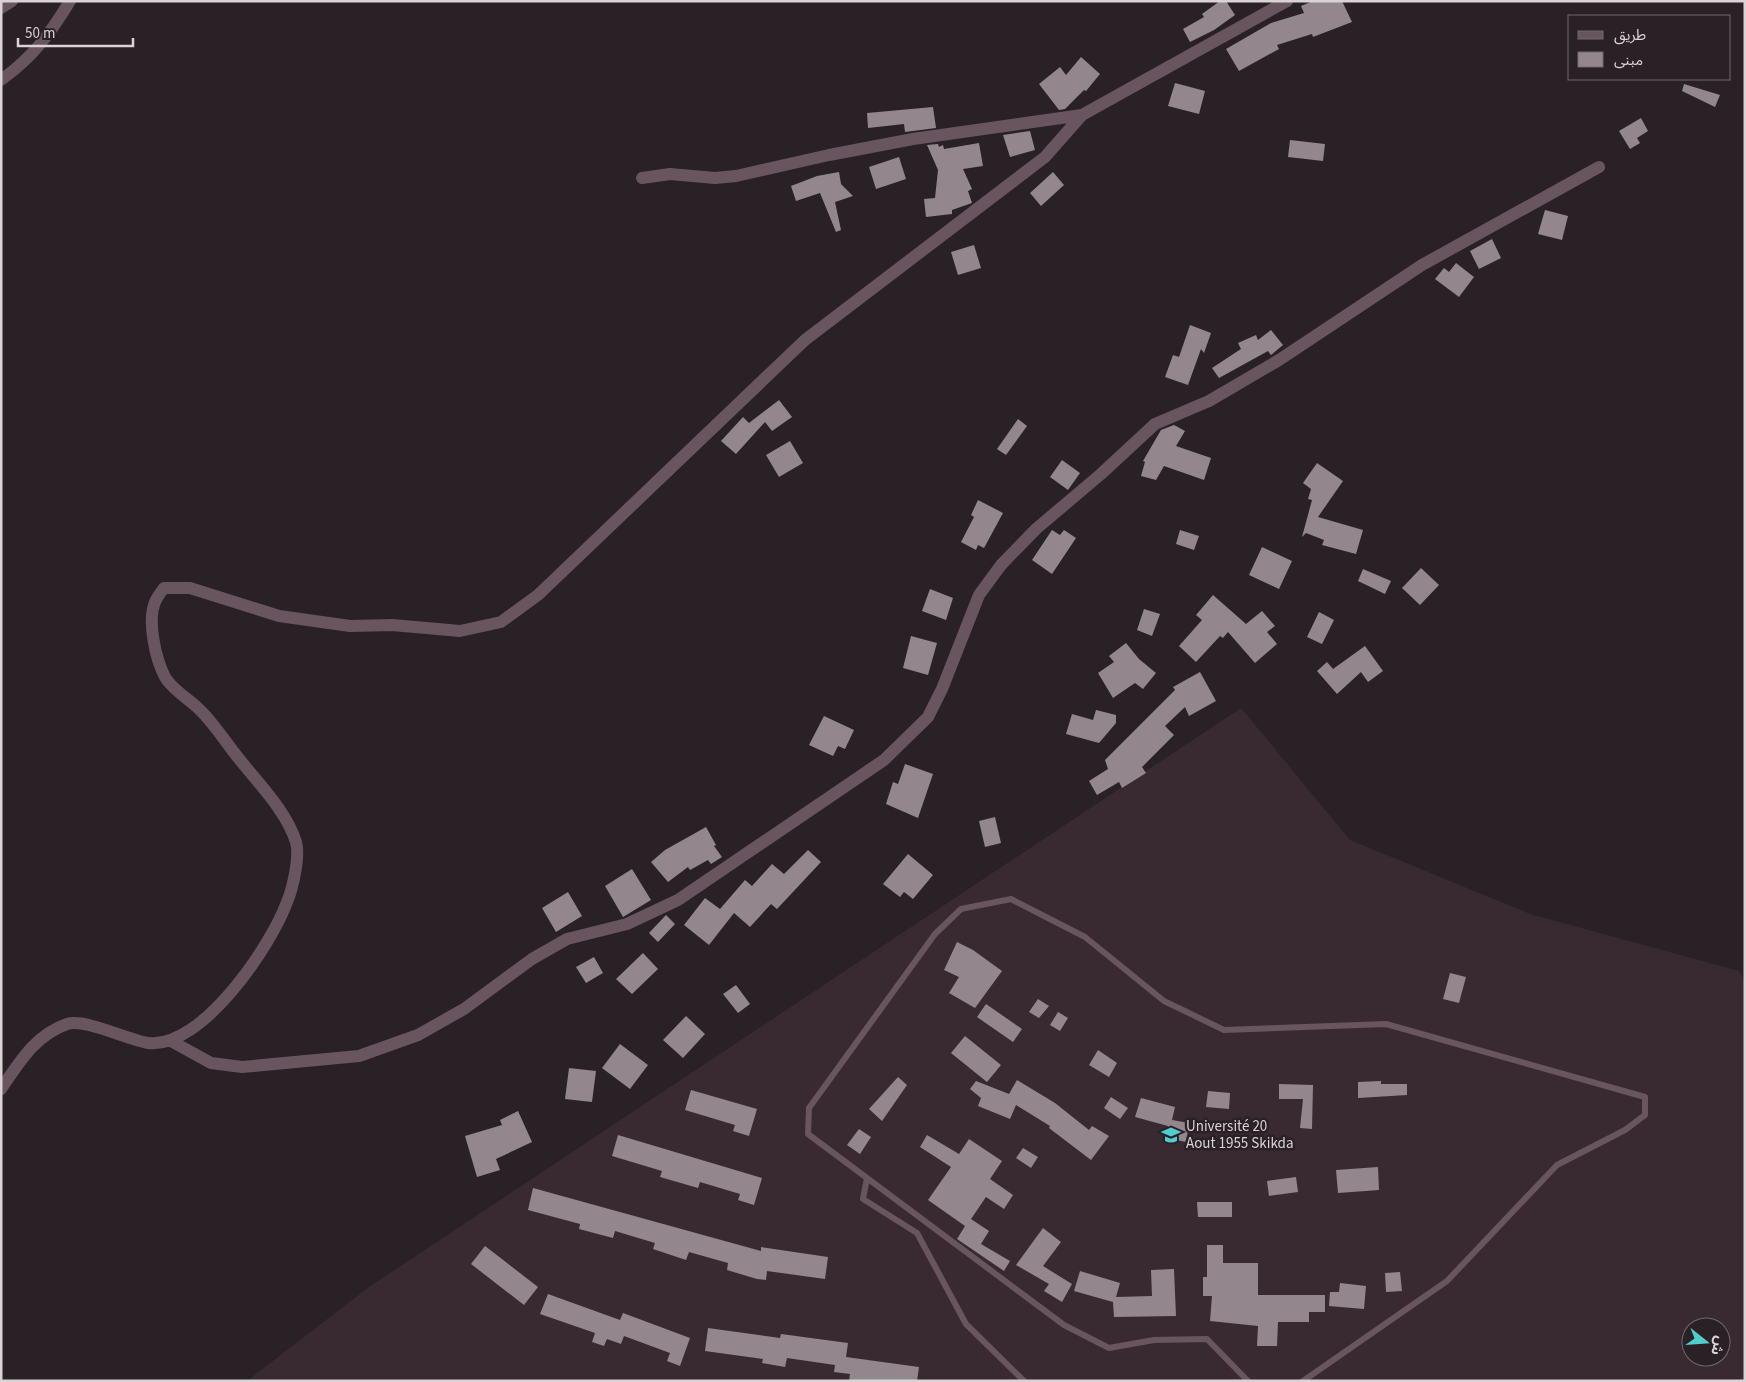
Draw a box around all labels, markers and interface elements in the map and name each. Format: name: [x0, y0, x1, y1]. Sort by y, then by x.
scale bar: [18, 15, 132, 47]
legend: [1568, 15, 1731, 80]
text: 50 m: [25, 23, 55, 44]
text: طريق: [1614, 25, 1646, 46]
text: مبنى: [1614, 50, 1643, 71]
place label: Université 20 Aout 1955 Skikda: [1186, 1116, 1294, 1154]
school or university icon: Université 20 Aout 1955 Skikda: [1160, 1124, 1182, 1146]
north arrow: [1681, 1317, 1731, 1367]
text: ش: [1705, 1333, 1730, 1358]

